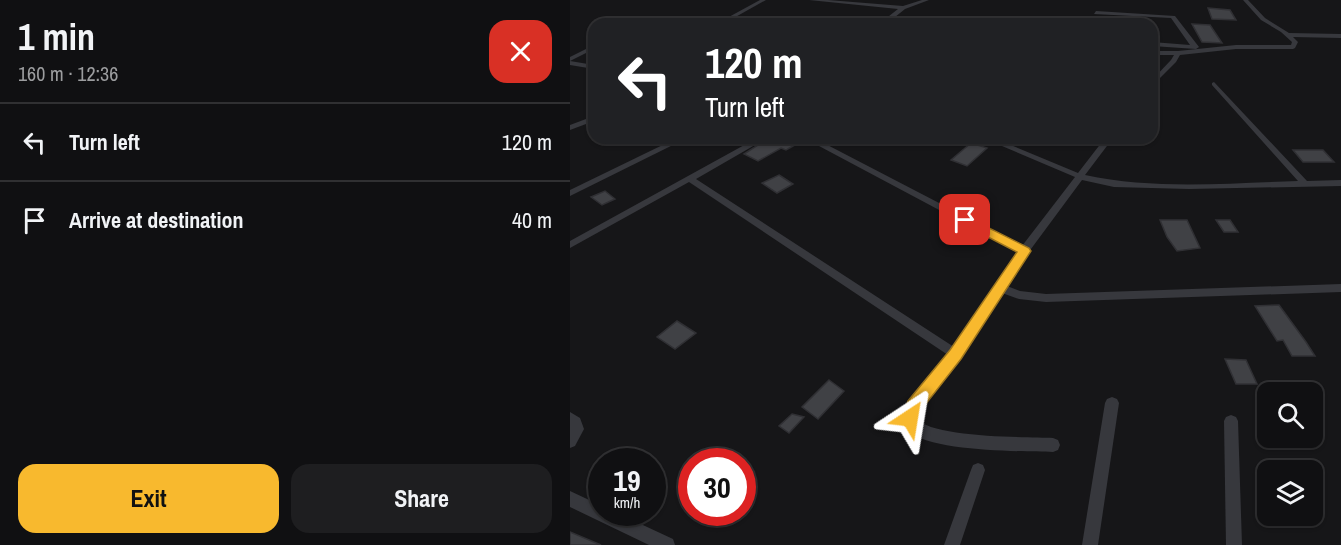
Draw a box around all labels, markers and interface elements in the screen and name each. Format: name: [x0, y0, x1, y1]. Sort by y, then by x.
text: 1 min: [18, 13, 95, 61]
button: close: [489, 20, 552, 83]
text: 120 m: [705, 35, 803, 91]
icon: left: [606, 42, 684, 120]
text: 160 m · 12:36: [18, 60, 118, 87]
text: Turn left: [705, 89, 784, 125]
icon: left: [18, 126, 51, 159]
text: Turn left: [69, 127, 140, 157]
text: 120 m: [502, 127, 552, 157]
pin: [939, 194, 990, 245]
icon: arrive: [948, 203, 981, 236]
icon: arrive: [18, 204, 51, 237]
text: Arrive at destination: [69, 205, 243, 235]
text: 40 m: [512, 205, 552, 235]
map controls: [1257, 382, 1323, 526]
button: search: [1257, 382, 1323, 448]
position arrow: [878, 386, 942, 450]
speed limit sign: 30: [678, 448, 756, 526]
text: 19: [613, 460, 641, 500]
button: layers: [1257, 460, 1323, 526]
button: Exit: [18, 464, 279, 533]
button: Share: [291, 464, 552, 533]
text: km/h: [614, 492, 640, 513]

